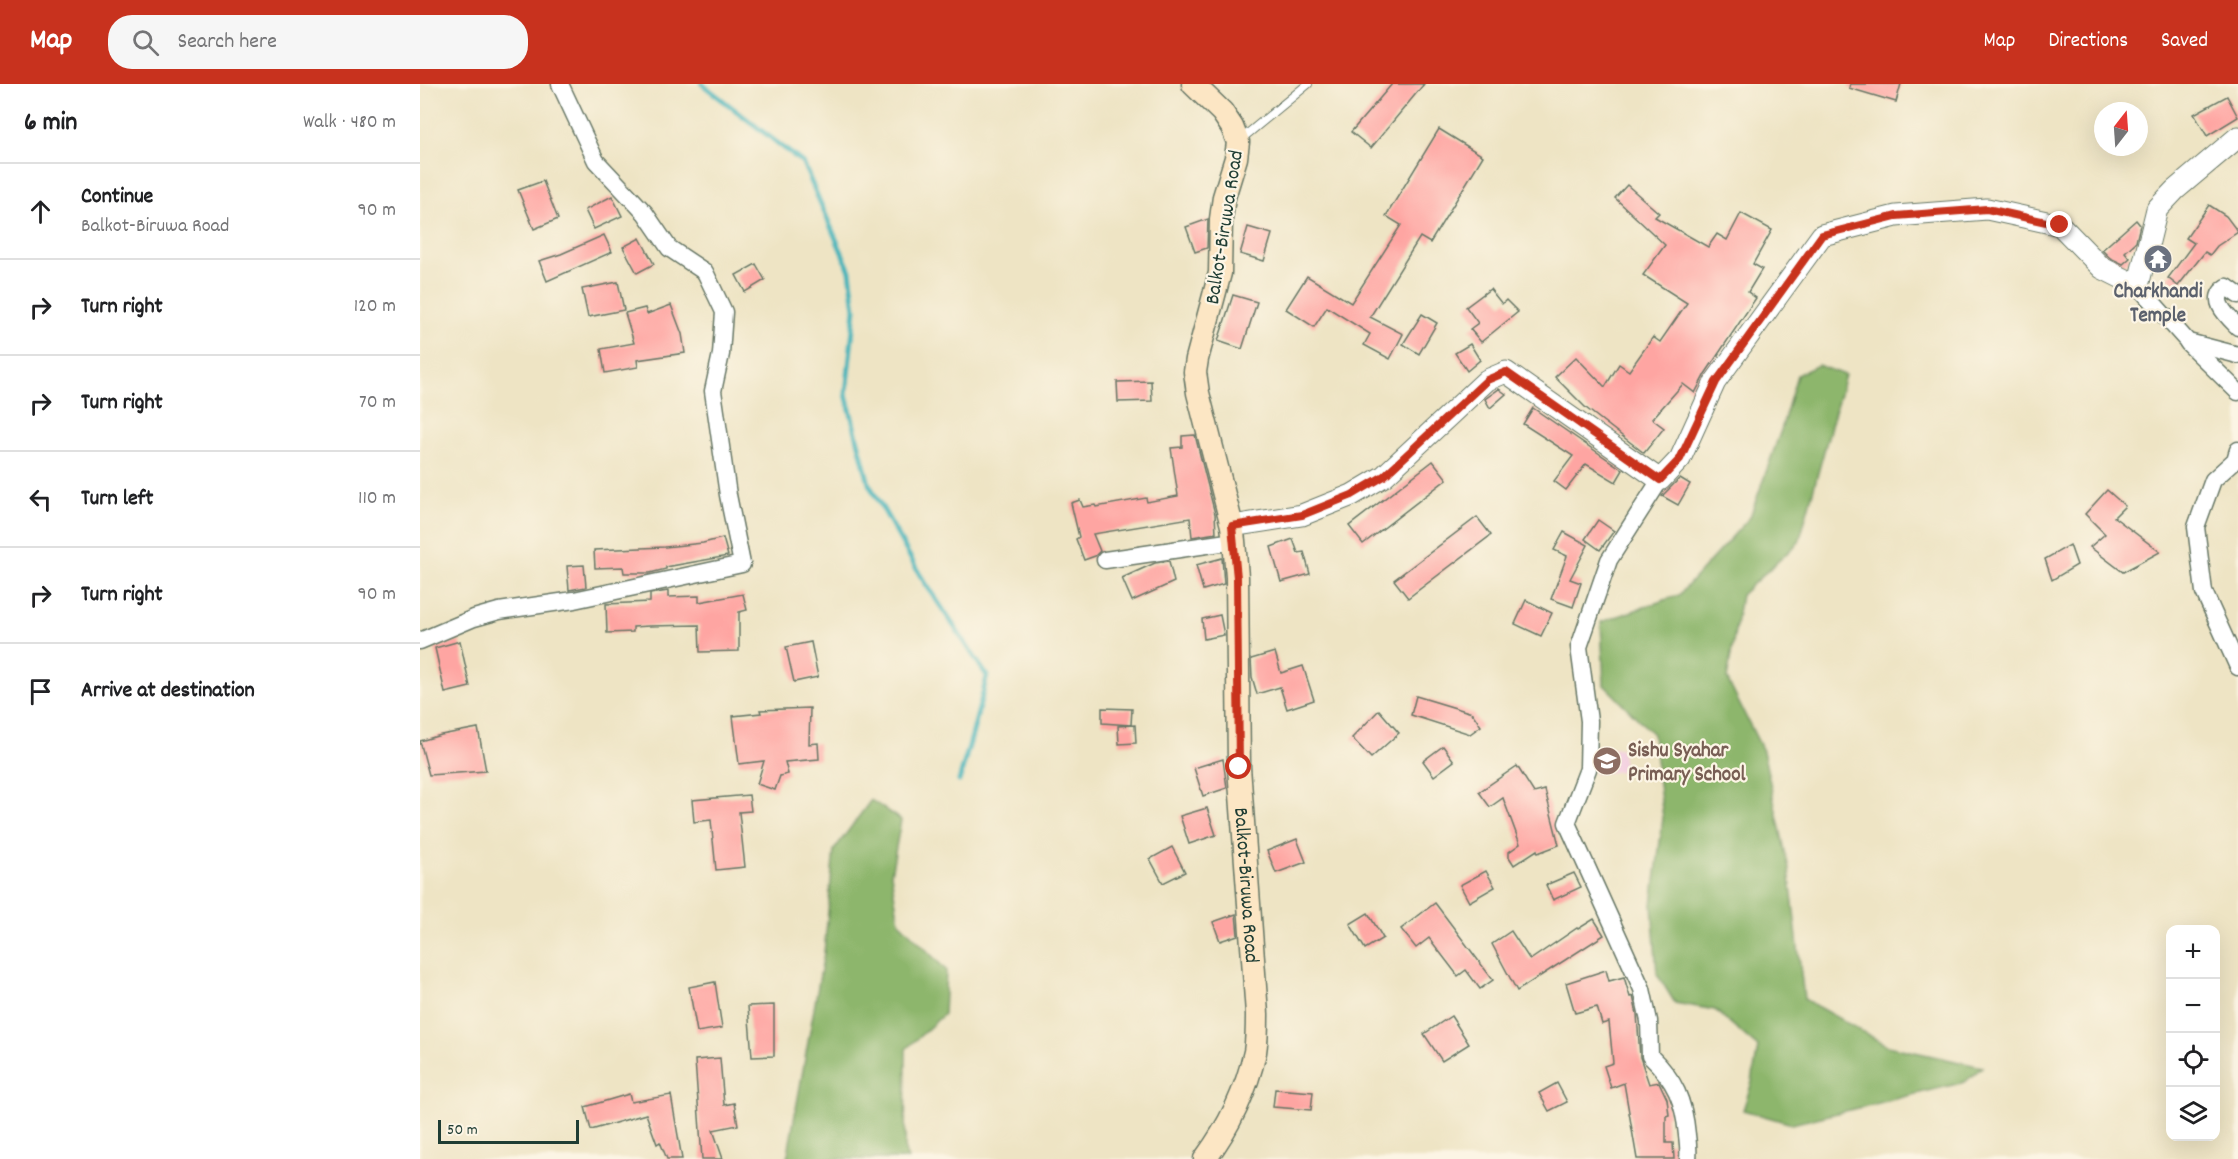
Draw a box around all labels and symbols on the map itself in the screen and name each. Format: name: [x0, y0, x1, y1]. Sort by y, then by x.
north arrow: [2094, 102, 2148, 156]
street label: Balkot-Biruwa Road: [1199, 148, 1253, 307]
route end: [2046, 211, 2072, 237]
temple icon: Charkhandi Temple: [2142, 243, 2174, 275]
place label: Charkhandi Temple: [2113, 278, 2203, 332]
place label: Sishu Syahar Primary School: [1628, 737, 1747, 791]
school or university icon: Sishu Syahar Primary School: [1591, 745, 1623, 777]
route start: [1225, 753, 1251, 779]
street label: Balkot-Biruwa Road: [1224, 806, 1265, 964]
scale bar: [438, 1117, 579, 1144]

